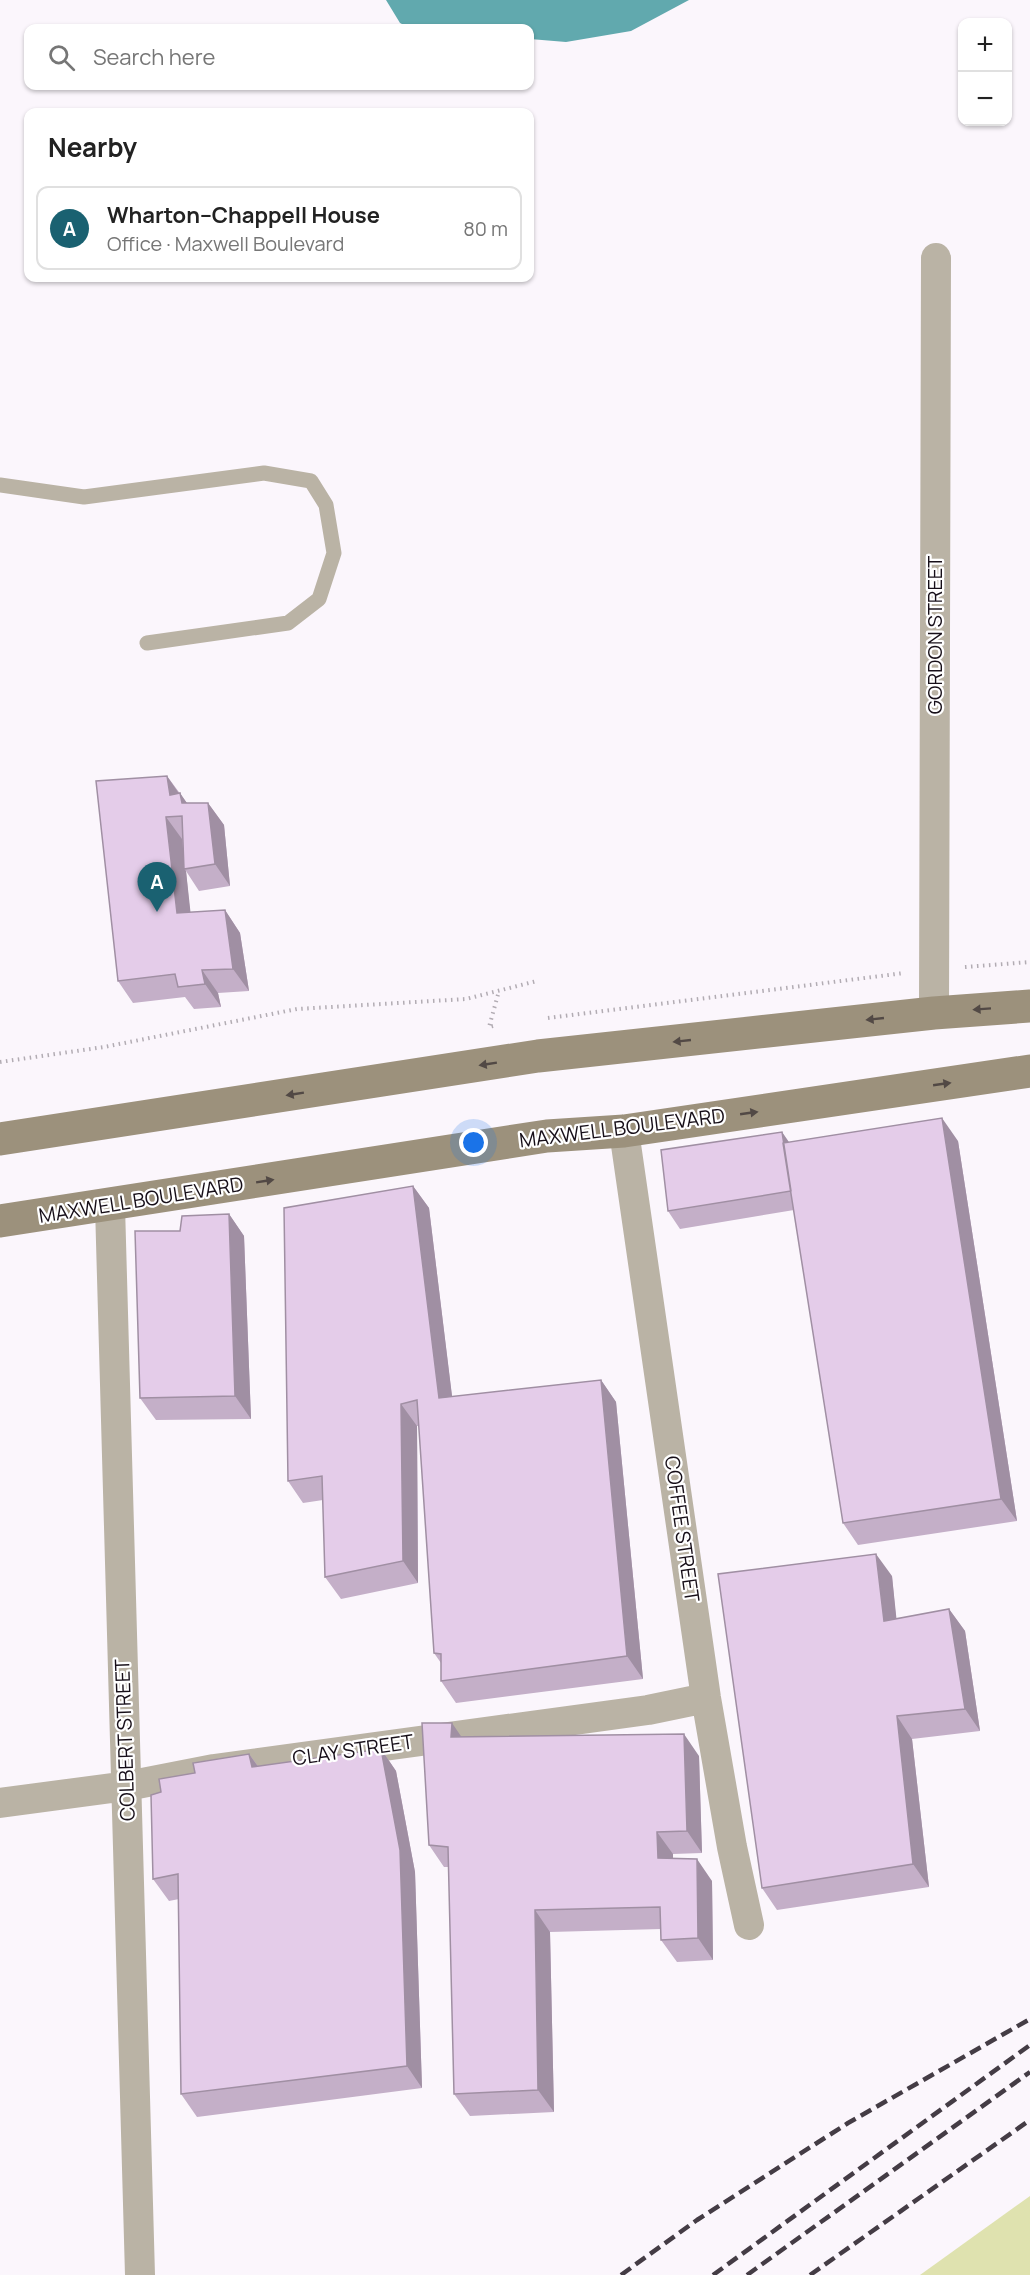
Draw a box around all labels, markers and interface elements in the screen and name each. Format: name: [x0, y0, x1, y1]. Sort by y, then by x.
map controls: [958, 18, 1012, 126]
button: +: [958, 18, 1012, 72]
search box: [24, 24, 534, 90]
icon: search: [45, 41, 78, 74]
text: Search here: [93, 42, 215, 72]
button: −: [958, 72, 1012, 126]
text: Nearby: [48, 129, 137, 165]
text: Wharton–Chappell House: [107, 200, 380, 230]
text: A: [63, 215, 76, 242]
text: 80 m: [463, 215, 508, 242]
text: Office · Maxwell Boulevard: [107, 230, 344, 257]
street label: GORDON STREET: [921, 556, 948, 714]
pin: A: [138, 862, 176, 912]
one-way arrow: [972, 1004, 991, 1014]
one-way arrow: [866, 1015, 885, 1024]
one-way arrow: [672, 1036, 691, 1046]
one-way arrow: [478, 1059, 497, 1068]
one-way arrow: [933, 1079, 952, 1088]
one-way arrow: [286, 1090, 305, 1099]
street label: MAXWELL BOULEVARD: [518, 1101, 726, 1154]
one-way arrow: [740, 1108, 759, 1117]
your location: [459, 1128, 488, 1157]
street label: MAXWELL BOULEVARD: [37, 1170, 245, 1229]
one-way arrow: [256, 1176, 275, 1185]
street label: COFFEE STREET: [659, 1454, 706, 1604]
street label: COLBERT STREET: [108, 1658, 141, 1822]
street label: CLAY STREET: [291, 1728, 415, 1771]

